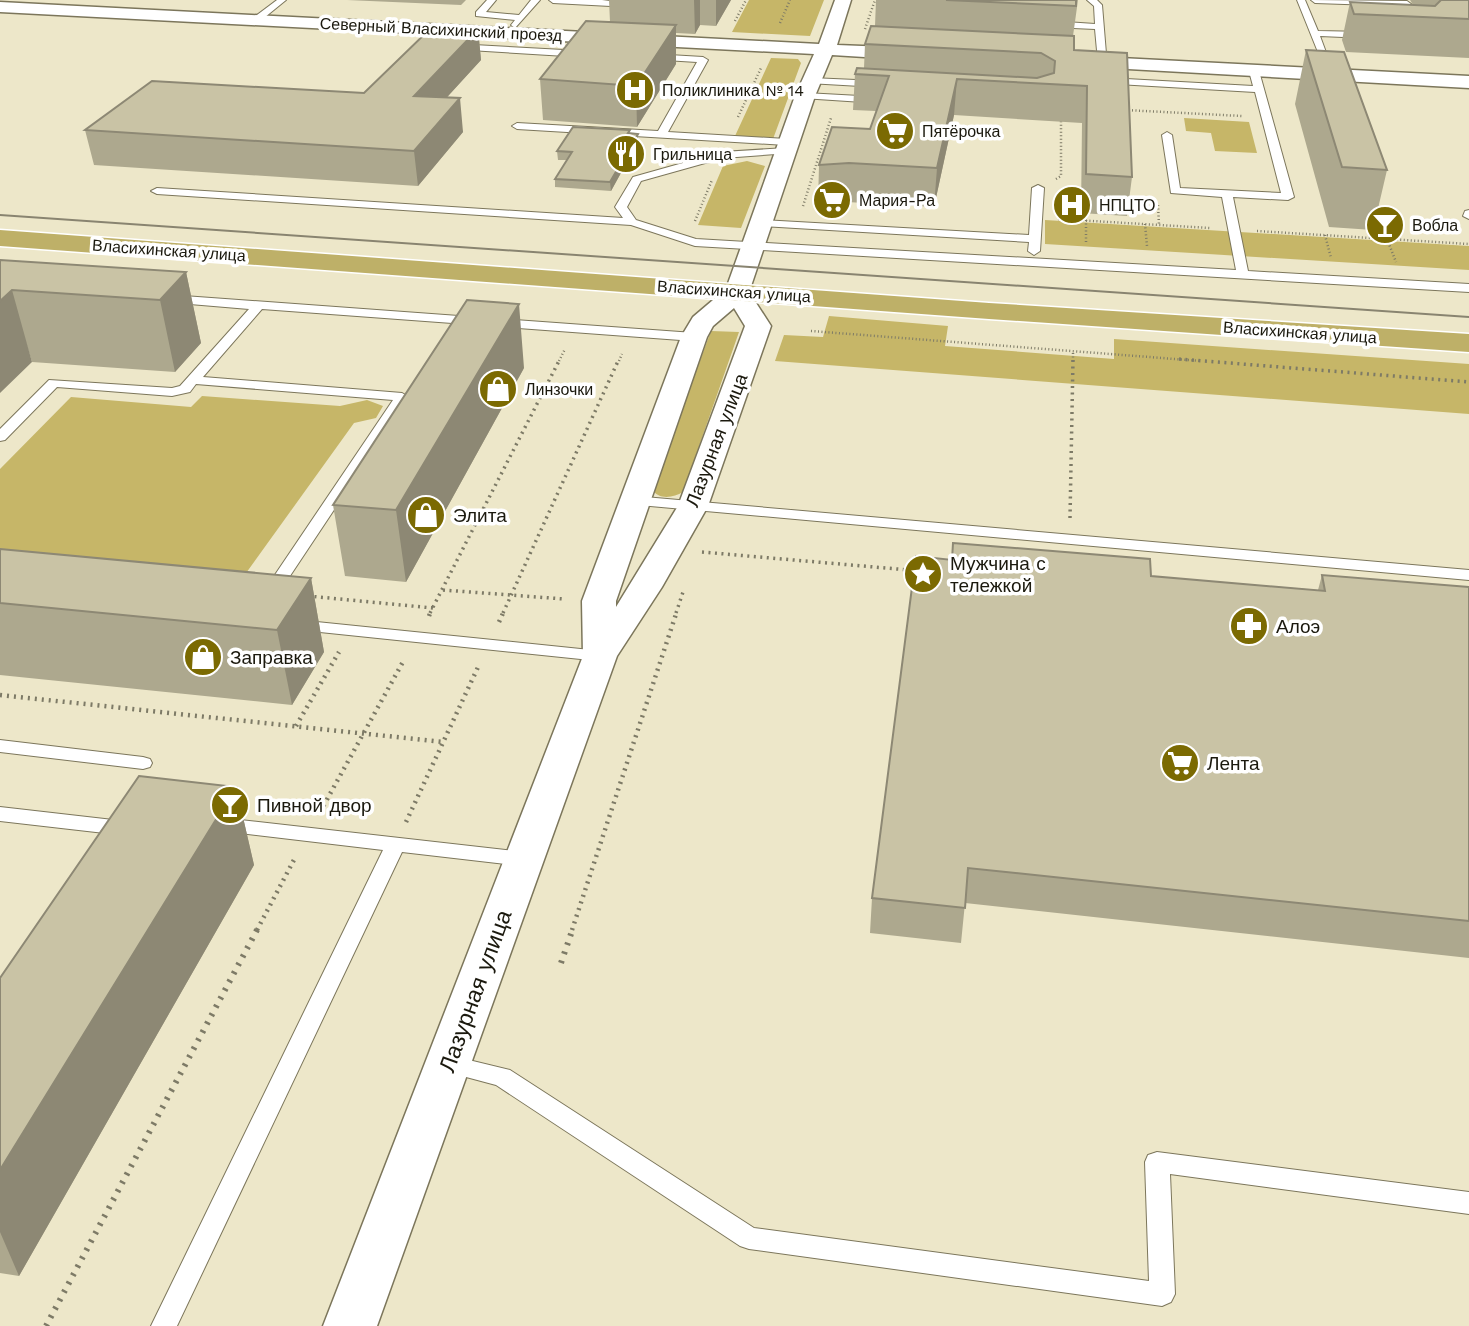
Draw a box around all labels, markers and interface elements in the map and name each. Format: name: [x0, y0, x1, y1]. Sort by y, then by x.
street label: Северный Власихинский проезд: [319, 14, 563, 45]
hospital icon: Поликлиника № 14: [614, 69, 656, 111]
place label: Поликлиника № 14: [662, 81, 804, 100]
supermarket icon: Пятёрочка: [874, 110, 916, 152]
place label: Пятёрочка: [922, 122, 1001, 141]
restaurant icon: Грильница: [605, 133, 647, 175]
place label: Грильница: [653, 145, 732, 164]
supermarket icon: Мария-Ра: [811, 179, 853, 221]
hospital icon: НПЦТО: [1051, 184, 1093, 226]
place label: Мария-Ра: [859, 191, 935, 210]
place label: НПЦТО: [1099, 196, 1155, 215]
bar icon: Вобла: [1364, 204, 1406, 246]
place label: Вобла: [1412, 216, 1458, 235]
street label: Власихинская улица: [91, 236, 247, 265]
street label: Власихинская улица: [656, 277, 812, 306]
street label: Власихинская улица: [1222, 318, 1378, 347]
shop icon: Линзочки: [477, 368, 519, 410]
street label: Лазурная улица: [680, 370, 753, 510]
place label: Линзочки: [525, 380, 593, 399]
shop icon: Элита: [405, 494, 447, 536]
place label: Элита: [453, 504, 507, 527]
place label: Мужчина с тележкой: [950, 552, 1046, 597]
place icon: Мужчина с тележкой: [902, 553, 944, 595]
pharmacy icon: Алоэ: [1228, 605, 1270, 647]
place label: Алоэ: [1276, 615, 1320, 638]
shop icon: Заправка: [182, 636, 224, 678]
place label: Заправка: [230, 646, 313, 669]
supermarket icon: Лента: [1159, 742, 1201, 784]
place label: Лента: [1207, 752, 1260, 775]
bar icon: Пивной двор: [209, 784, 251, 826]
place label: Пивной двор: [257, 794, 372, 817]
street label: Лазурная улица: [434, 906, 517, 1076]

